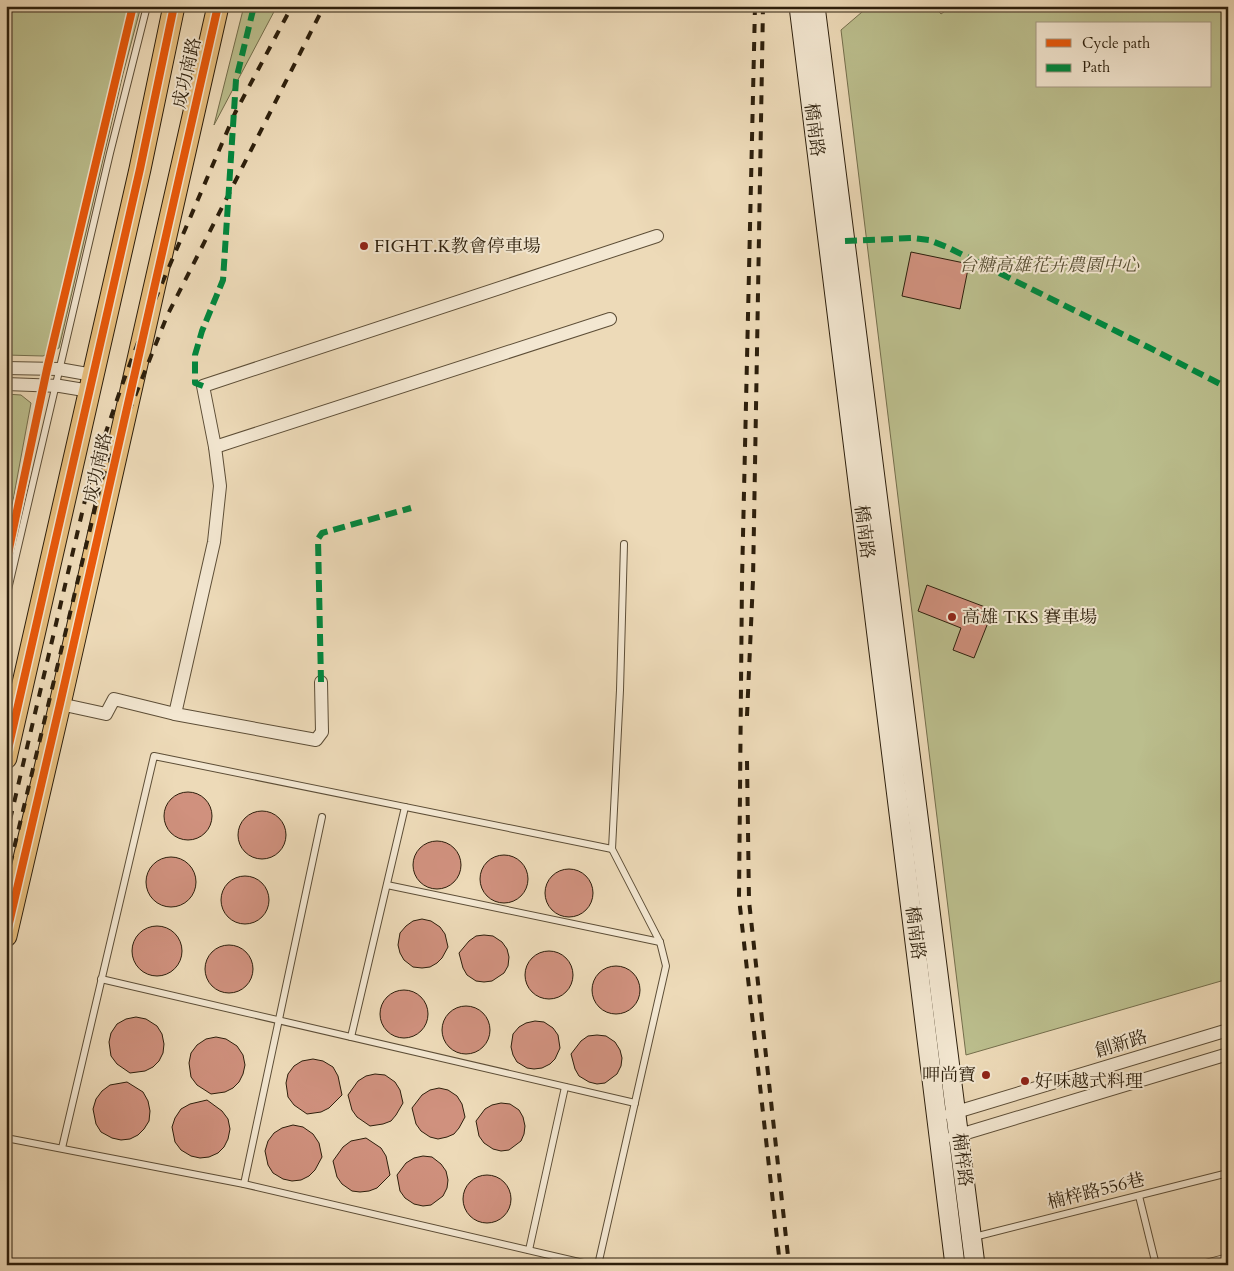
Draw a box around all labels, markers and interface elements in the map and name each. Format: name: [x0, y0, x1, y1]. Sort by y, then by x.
legend: [1036, 22, 1212, 88]
text: Cycle path: [1082, 33, 1151, 53]
street label: 成功南路: [167, 35, 207, 111]
text: Path: [1082, 57, 1111, 77]
street label: 橋南路: [798, 102, 830, 158]
place label: FIGHT.K教會停車場: [374, 234, 541, 259]
marker: FIGHT.K教會停車場: [358, 240, 370, 252]
park label: 台糖高雄花卉農園中心: [959, 253, 1140, 278]
street label: 成功南路: [78, 430, 118, 506]
street label: 橋南路: [848, 504, 880, 560]
place label: 高雄 TKS 賽車場: [962, 605, 1097, 630]
marker: 高雄 TKS 賽車場: [946, 611, 958, 623]
street label: 橋南路: [899, 905, 931, 961]
street label: 創新路: [1092, 1024, 1150, 1064]
place label: 呷尚寶: [922, 1063, 976, 1088]
marker: 呷尚寶: [980, 1069, 992, 1081]
place label: 好味越式料理: [1035, 1069, 1143, 1094]
marker: 好味越式料理: [1019, 1075, 1031, 1087]
street label: 楠梓路: [946, 1132, 978, 1188]
street label: 楠梓路556巷: [1045, 1167, 1147, 1215]

